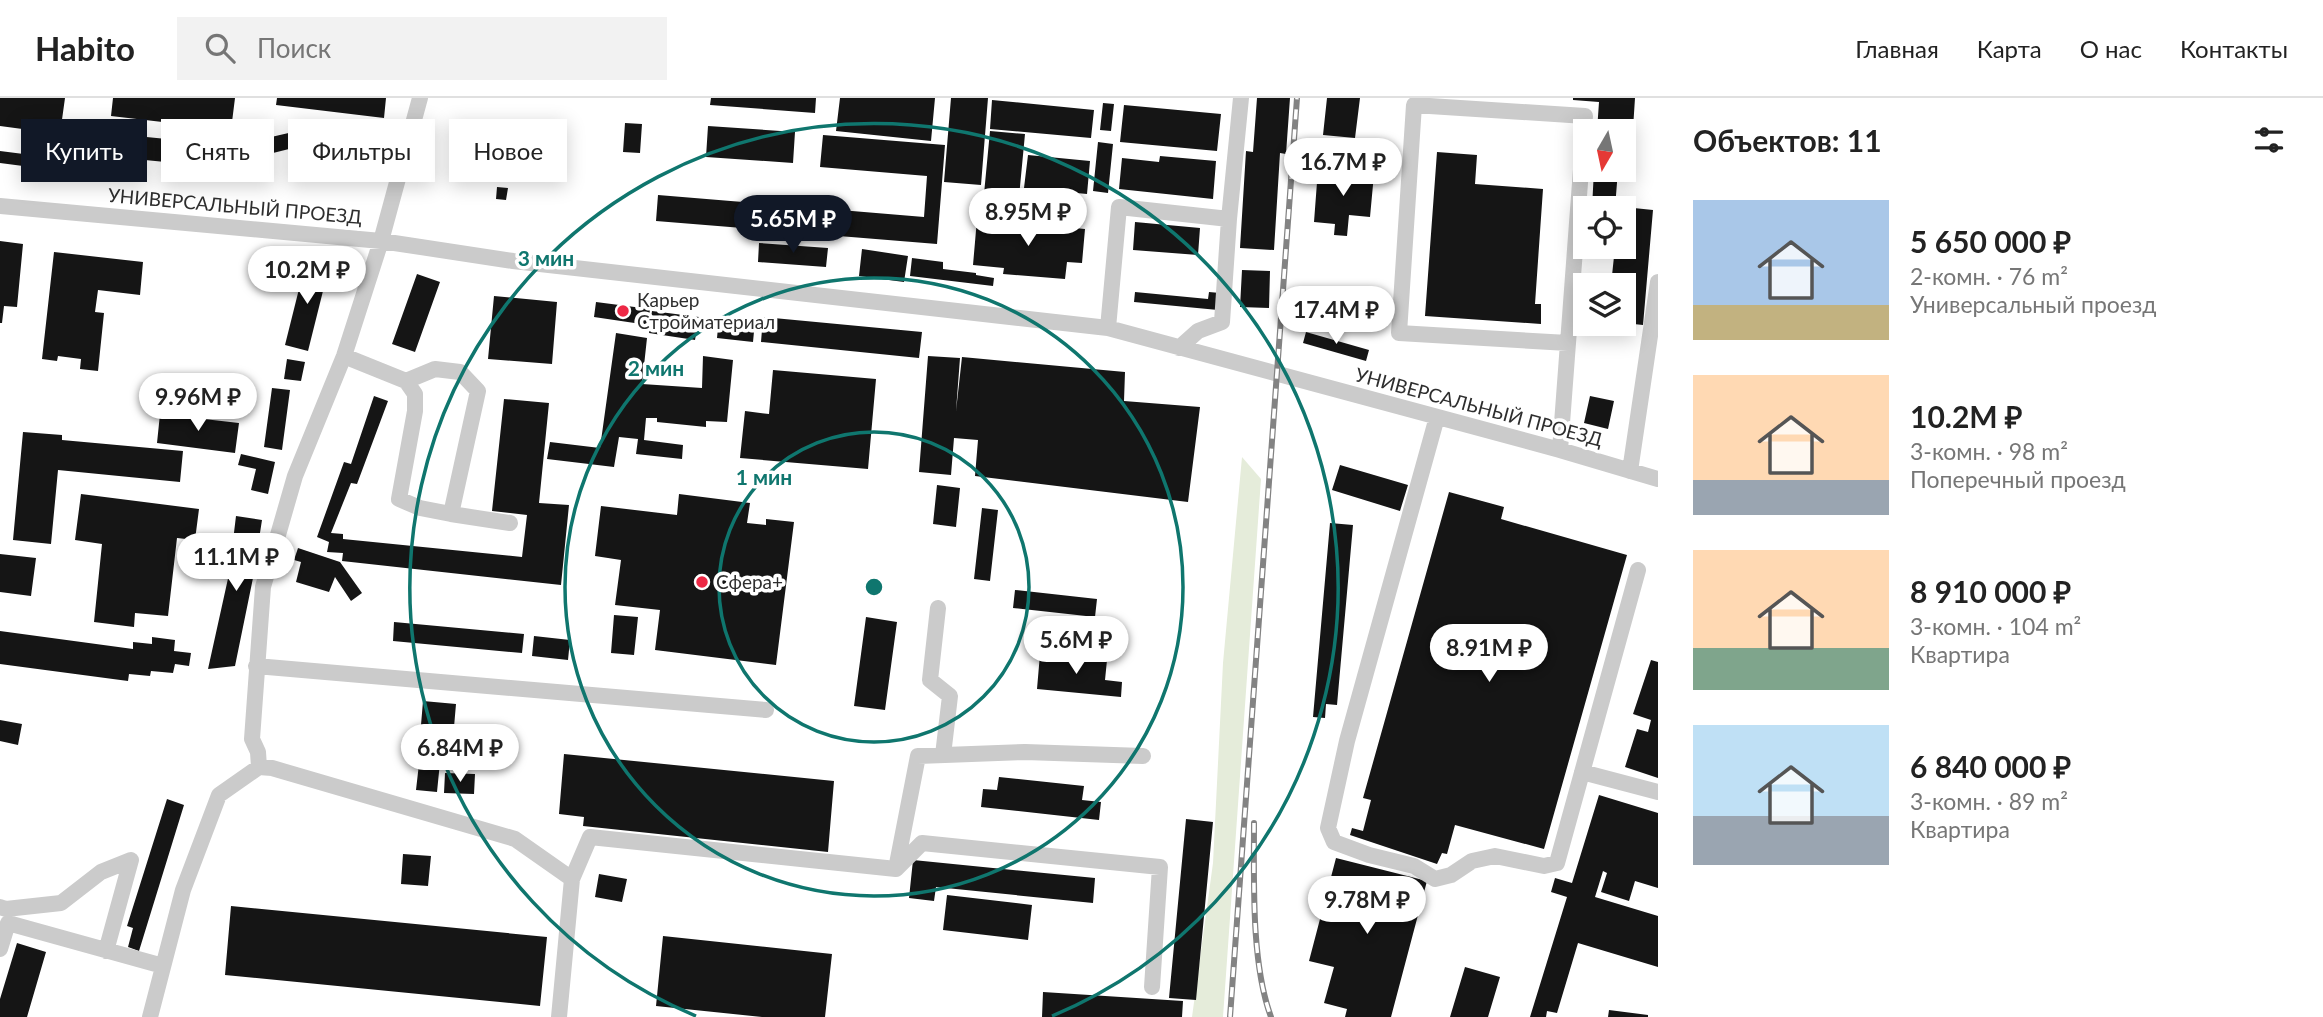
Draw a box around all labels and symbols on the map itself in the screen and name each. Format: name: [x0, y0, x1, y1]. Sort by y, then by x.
north arrow: [1573, 119, 1636, 182]
pin: 16.7M ₽: [1278, 139, 1408, 198]
street label: УНИВЕРСАЛЬНЫЙ ПРОЕЗД: [107, 183, 363, 228]
pin: 8.95M ₽: [963, 188, 1093, 248]
pin: 5.65M ₽: [728, 195, 858, 255]
text: 3 мин: [518, 245, 574, 270]
pin: 10.2M ₽: [242, 246, 372, 306]
pin: 17.4M ₽: [1271, 286, 1401, 346]
place label: Карьер Стройматериал: [637, 288, 775, 333]
marker: Карьер Стройматериал: [615, 303, 631, 319]
text: 2 мин: [628, 355, 684, 380]
street label: УНИВЕРСАЛЬНЫЙ ПРОЕЗД: [1353, 362, 1605, 451]
pin: 9.96M ₽: [133, 374, 263, 433]
text: 1 мин: [736, 464, 792, 489]
pin: 11.1M ₽: [171, 533, 301, 593]
place label: Сфера+: [716, 570, 783, 593]
marker: Сфера+: [694, 574, 710, 590]
centre of rings: [862, 575, 886, 599]
pin: 5.6M ₽: [1019, 616, 1133, 676]
pin: 8.91M ₽: [1424, 624, 1554, 684]
pin: 6.84M ₽: [395, 724, 525, 784]
pin: 9.78M ₽: [1302, 876, 1432, 936]

